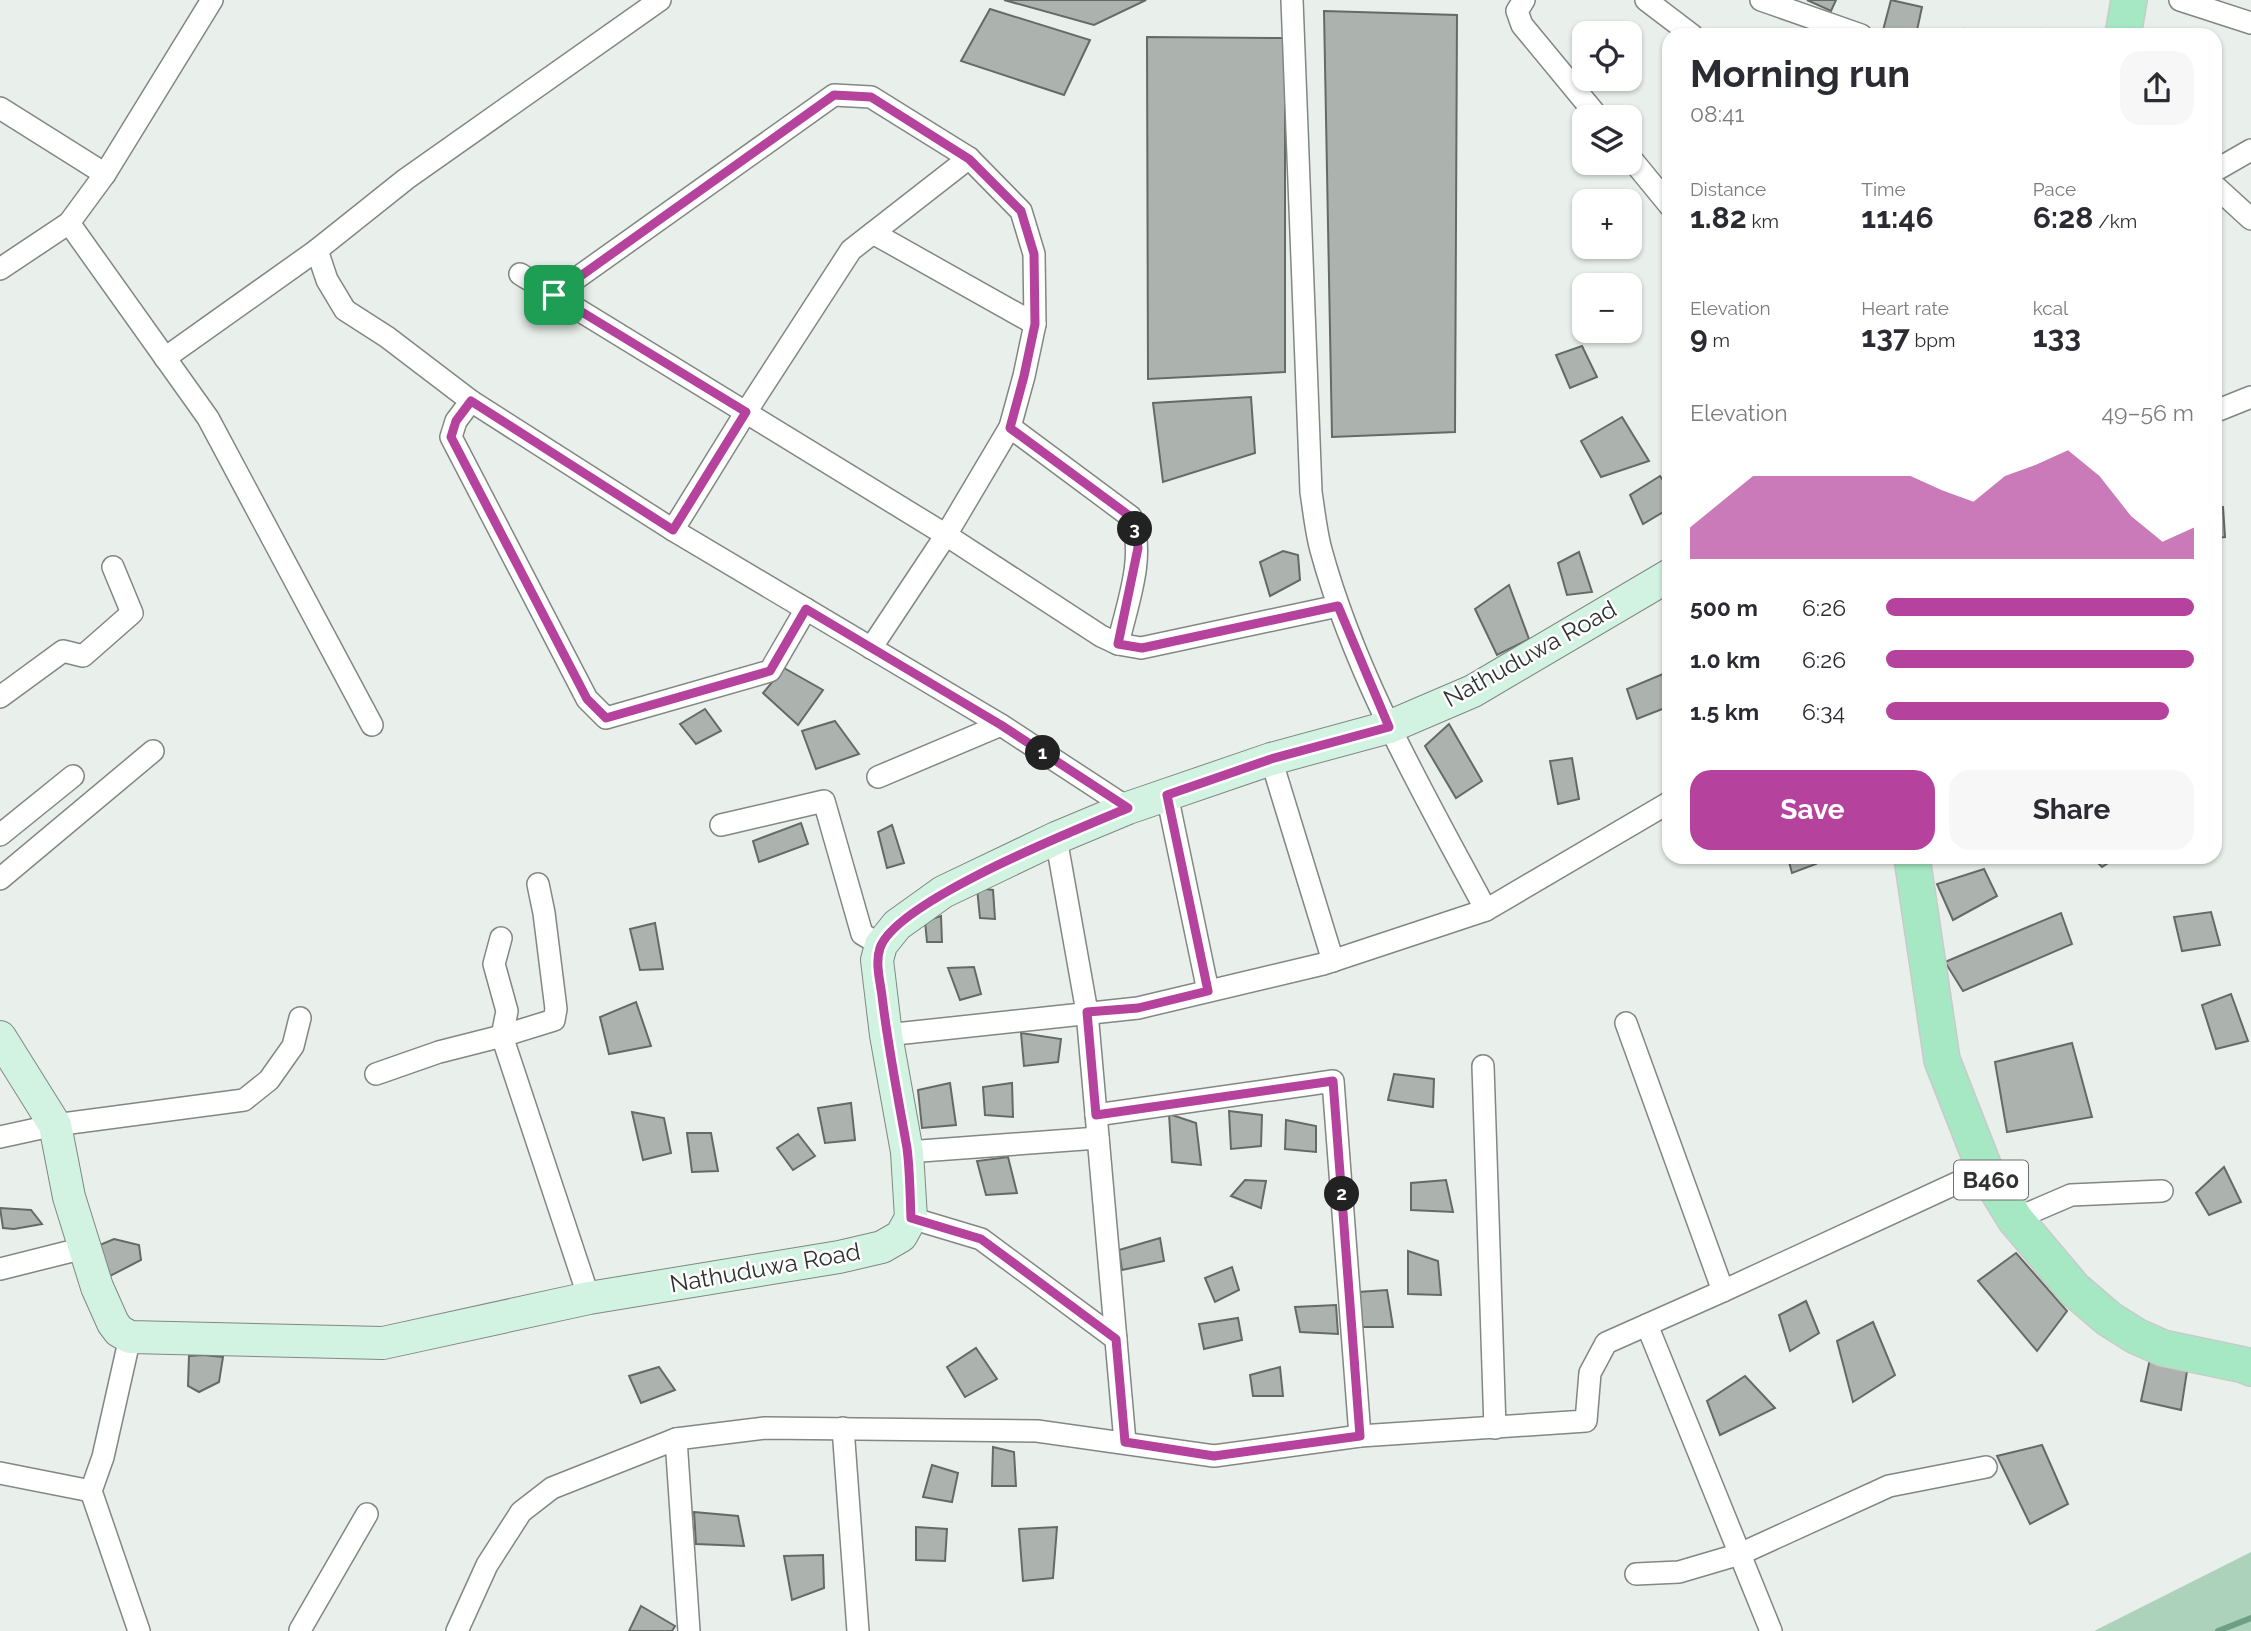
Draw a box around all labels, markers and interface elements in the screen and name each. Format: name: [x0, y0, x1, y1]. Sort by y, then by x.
map controls: [1572, 21, 1642, 343]
button: locate: [1572, 21, 1642, 91]
text: Morning run: [1690, 51, 1910, 96]
button: share: [2120, 51, 2194, 125]
text: 08:41: [1690, 100, 1744, 127]
button: layers: [1572, 105, 1642, 175]
text: Distance: [1690, 178, 1766, 200]
text: Time: [1861, 178, 1906, 200]
text: Pace: [2033, 178, 2076, 200]
button: +: [1572, 189, 1642, 259]
text: 1.82: [1690, 200, 1747, 235]
text: 11:46: [1861, 200, 1934, 235]
text: 6:28: [2033, 200, 2093, 235]
text: km: [1747, 210, 1779, 232]
text: /km: [2093, 210, 2137, 232]
pin: [524, 265, 584, 325]
button: −: [1572, 273, 1642, 343]
icon: arrive: [535, 276, 573, 314]
text: Elevation: [1690, 297, 1771, 319]
text: Heart rate: [1861, 297, 1949, 319]
text: kcal: [2033, 297, 2068, 319]
text: 9: [1690, 319, 1708, 354]
text: 137: [1861, 319, 1910, 354]
text: 133: [2033, 319, 2081, 354]
text: m: [1708, 329, 1730, 351]
text: bpm: [1910, 329, 1955, 351]
text: Elevation: [1690, 399, 1788, 426]
text: 49–56 m: [2101, 399, 2194, 426]
pin: 3: [1118, 512, 1152, 546]
text: 3: [1129, 517, 1140, 539]
street label: Nathuduwa Road: [1438, 594, 1621, 713]
text: 500 m: [1690, 594, 1758, 621]
text: 6:26: [1802, 594, 1846, 621]
text: 1.0 km: [1690, 646, 1760, 673]
text: 6:26: [1802, 646, 1846, 673]
text: 1.5 km: [1690, 698, 1759, 725]
text: 6:34: [1802, 698, 1845, 725]
pin: 1: [1026, 736, 1060, 770]
text: 1: [1038, 741, 1047, 763]
button: Save: [1690, 770, 1935, 850]
button: Share: [1949, 770, 2194, 850]
road number: B460: [1954, 1161, 2028, 1200]
pin: 2: [1324, 1176, 1360, 1212]
text: 2: [1336, 1182, 1347, 1204]
street label: Nathuduwa Road: [667, 1236, 862, 1299]

